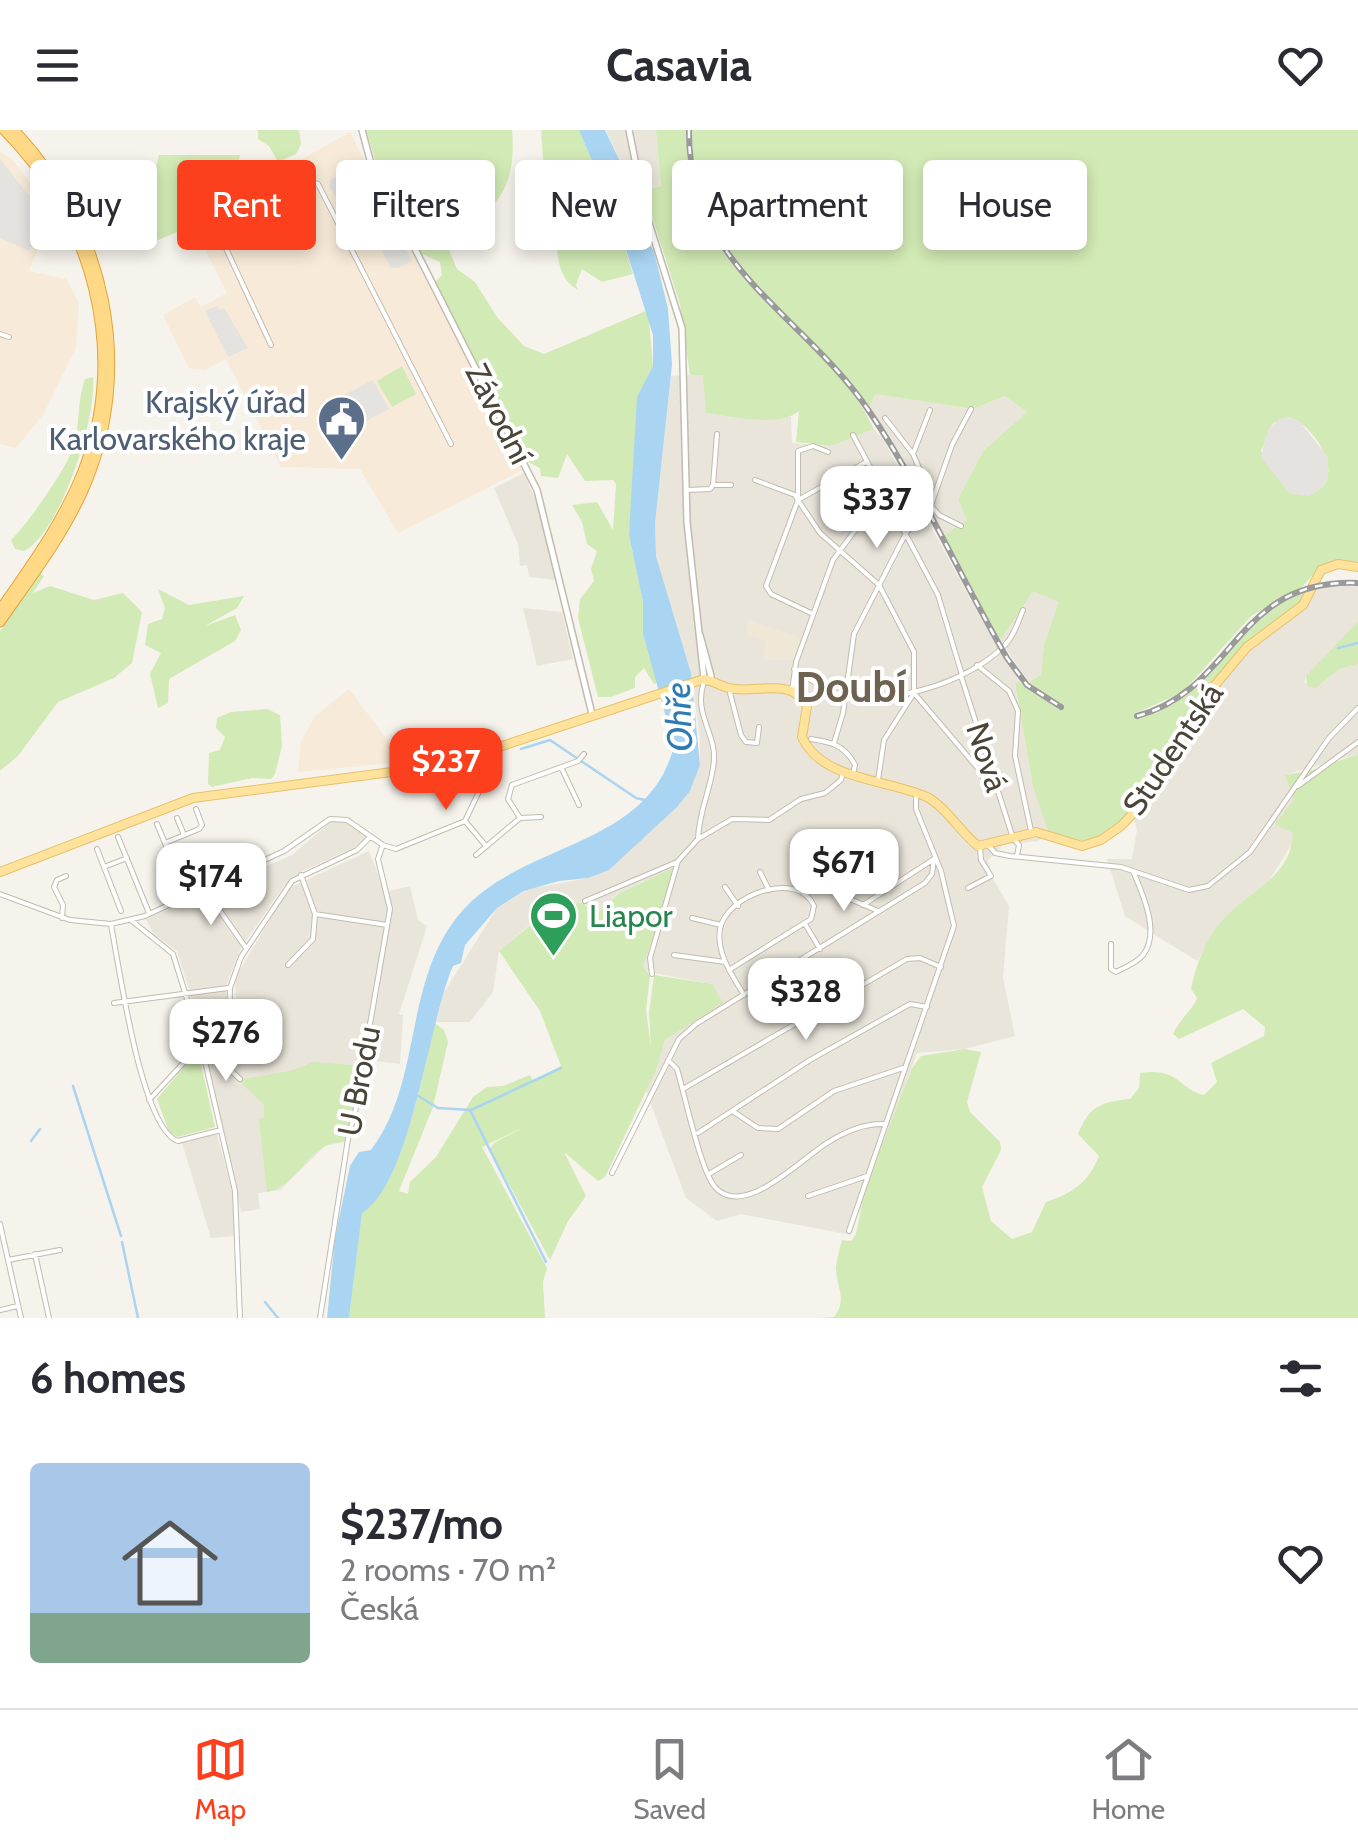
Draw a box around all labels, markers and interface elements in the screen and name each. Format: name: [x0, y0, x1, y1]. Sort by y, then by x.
icon: menu: [30, 38, 85, 93]
text: Casavia: [606, 38, 752, 92]
icon: heart: [1273, 38, 1328, 93]
chip: Buy: [30, 160, 157, 250]
chip: Rent: [177, 160, 316, 250]
chip: Filters: [336, 160, 495, 250]
chip: New: [515, 160, 652, 250]
chip: Apartment: [672, 160, 903, 250]
chip: House: [923, 160, 1087, 250]
street label: Závodní: [458, 357, 541, 471]
place label: Krajský úřad Karlovarského kraje: [49, 382, 306, 458]
public building icon: Krajský úřad Karlovarského kraje: [315, 394, 367, 462]
pin: $337: [818, 466, 936, 551]
text: $337: [842, 479, 912, 518]
district label: Doubí: [795, 661, 907, 713]
street label: Studentská: [1114, 675, 1231, 822]
water label: Ohře: [656, 682, 701, 752]
street label: Nová: [958, 717, 1017, 797]
pin: $237: [387, 728, 505, 813]
text: $237: [411, 741, 481, 780]
pin: $671: [785, 829, 903, 914]
text: $671: [812, 842, 876, 881]
pin: $174: [152, 843, 270, 928]
text: $174: [178, 856, 244, 895]
sports icon: Liapor: [528, 890, 580, 958]
place label: Liapor: [589, 896, 674, 935]
pin: $328: [747, 958, 865, 1043]
text: $328: [770, 971, 842, 1010]
pin: $276: [167, 999, 285, 1084]
text: $276: [191, 1012, 261, 1051]
street label: U Brodu: [329, 1023, 388, 1139]
icon: filters: [1273, 1351, 1328, 1406]
text: 6 homes: [30, 1352, 186, 1404]
text: $237/mo: [340, 1498, 503, 1550]
icon: home: [110, 1503, 230, 1623]
icon: heart: [1273, 1536, 1328, 1591]
text: 2 rooms · 70 m²: [340, 1550, 556, 1589]
text: Česká: [340, 1589, 419, 1628]
tab: Map: [193, 1732, 248, 1826]
tab: Saved: [633, 1732, 706, 1826]
tab: Home: [1092, 1732, 1165, 1826]

